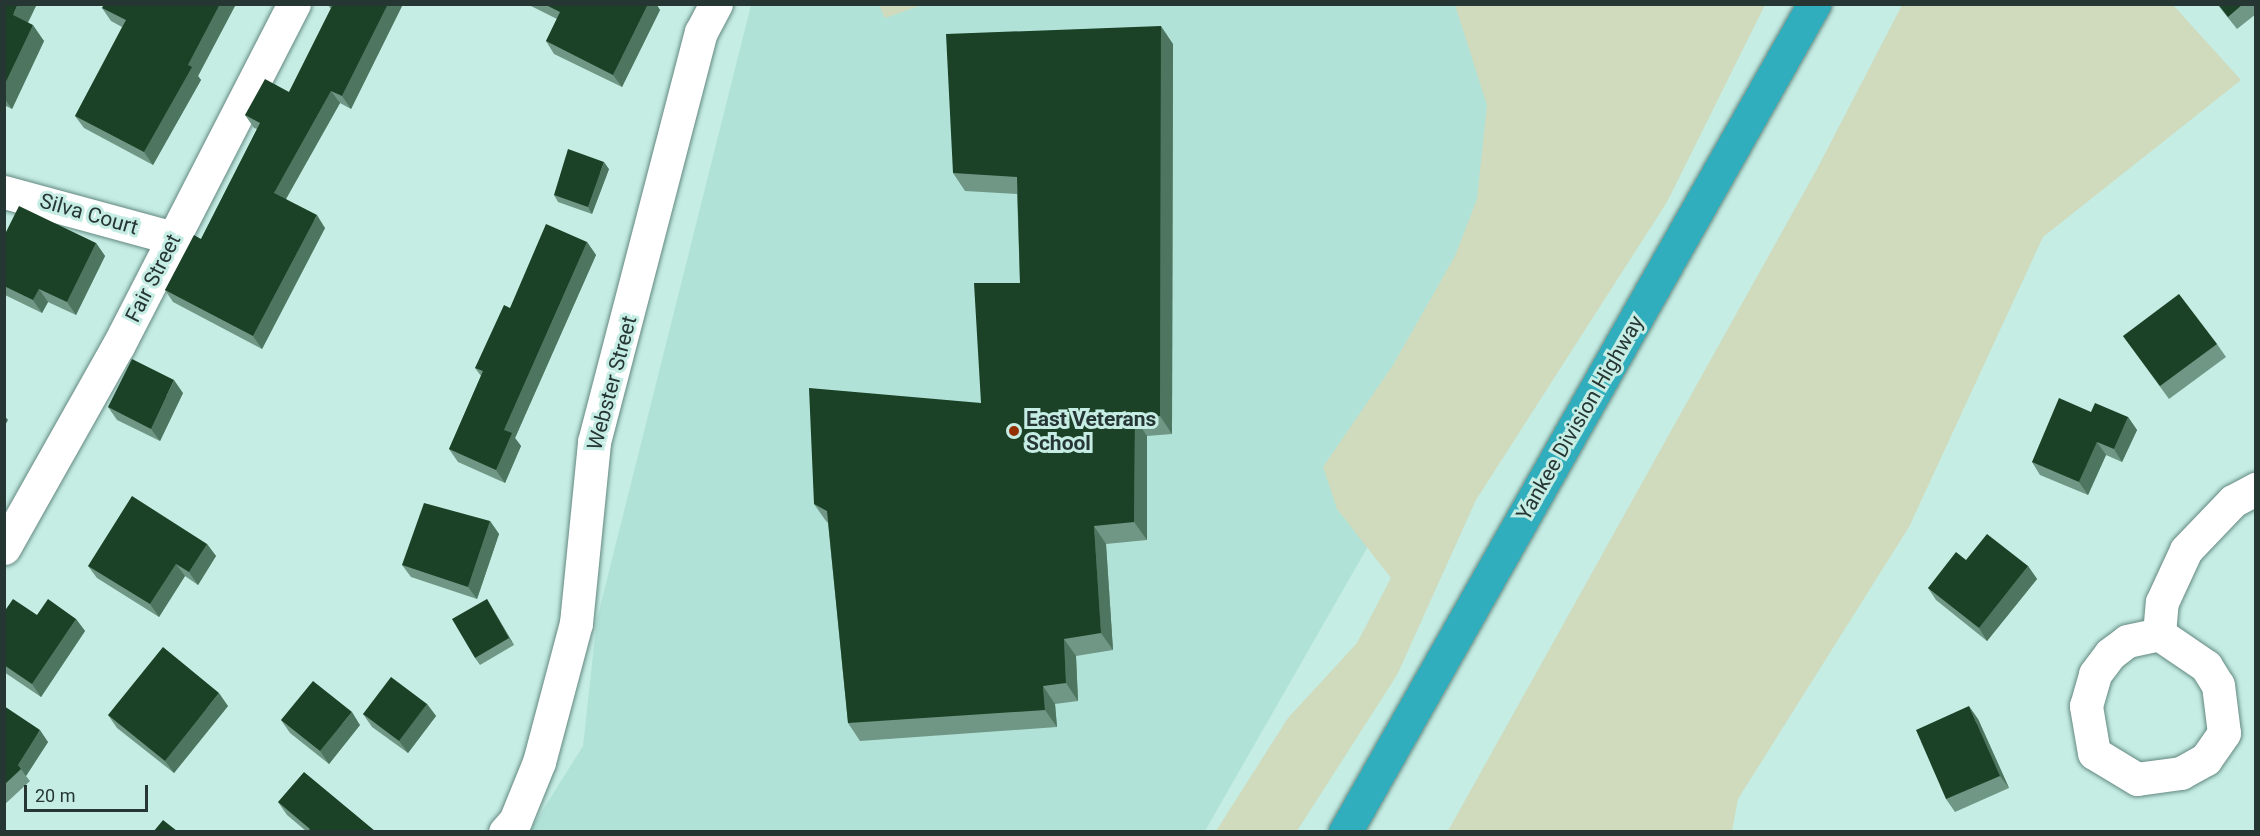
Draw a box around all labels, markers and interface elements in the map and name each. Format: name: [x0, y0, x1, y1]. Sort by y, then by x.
street label: Silva Court: [37, 188, 141, 240]
street label: Fair Street: [120, 230, 186, 326]
street label: Yankee Division Highway: [1511, 311, 1649, 525]
street label: Webster Street: [582, 313, 642, 453]
place label: East Veterans School: [1026, 406, 1156, 456]
marker: East Veterans School: [1007, 424, 1021, 438]
scale bar: [27, 773, 152, 811]
text: 20 m: [35, 785, 75, 806]

